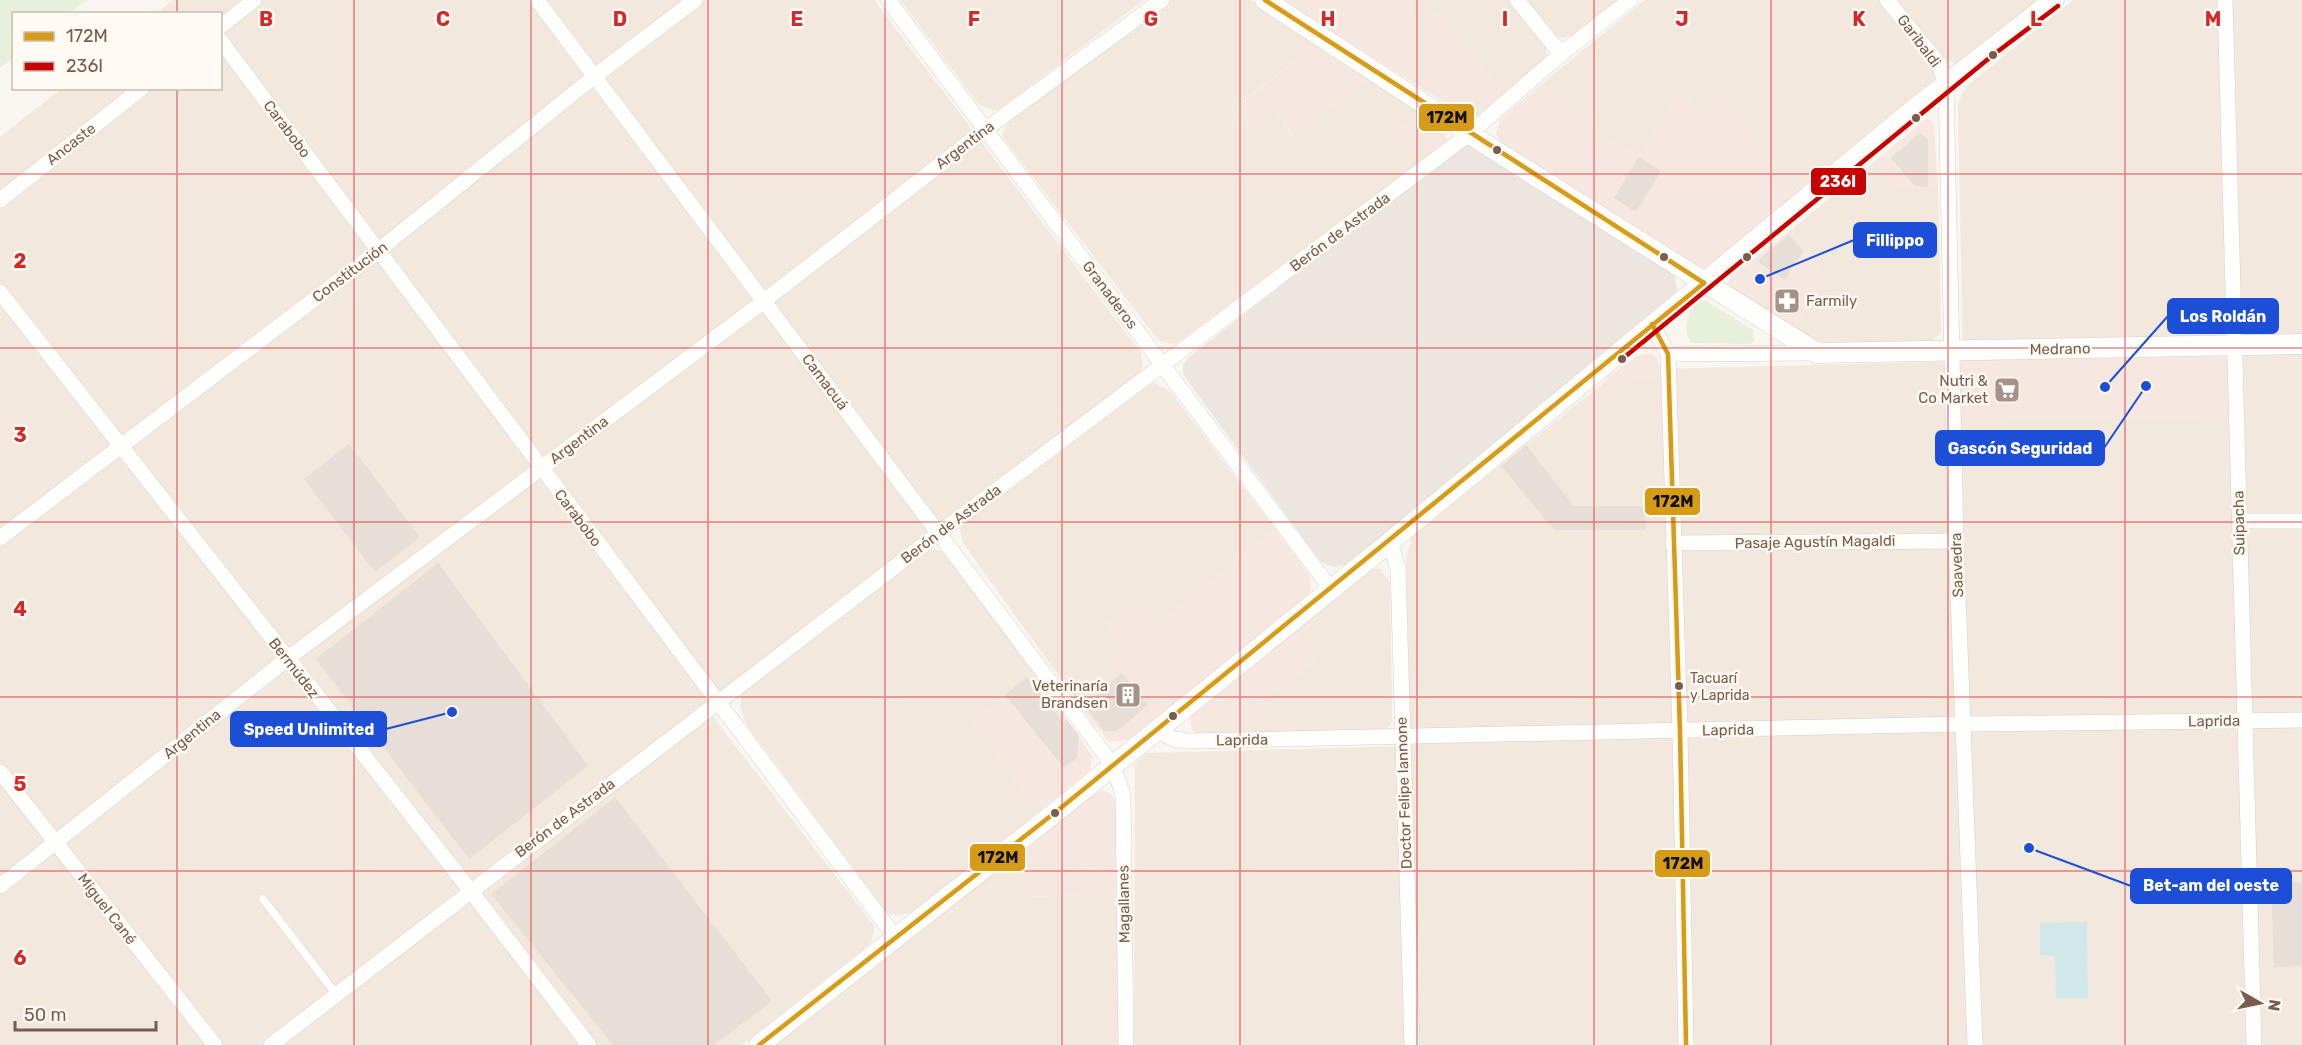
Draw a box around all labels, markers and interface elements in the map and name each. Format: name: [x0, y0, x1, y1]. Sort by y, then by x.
text: B: [259, 7, 273, 31]
text: C: [436, 7, 450, 31]
text: D: [613, 7, 627, 31]
text: E: [791, 7, 803, 31]
text: F: [968, 7, 980, 31]
text: G: [1144, 7, 1158, 31]
text: H: [1321, 7, 1335, 31]
text: I: [1502, 7, 1508, 31]
text: J: [1675, 7, 1689, 31]
text: K: [1852, 7, 1866, 31]
text: L: [2030, 7, 2042, 31]
text: M: [2205, 7, 2221, 31]
street label: Garibaldi: [1893, 11, 1945, 71]
legend: [12, 12, 222, 90]
text: 172M: [66, 25, 108, 47]
unlabelled marker: [1987, 49, 1999, 61]
text: 236I: [66, 55, 103, 77]
street label: Carabobo: [260, 97, 314, 161]
line badge: 172M: [1418, 103, 1475, 132]
text: 172M: [1427, 108, 1467, 127]
unlabelled marker: [1910, 112, 1922, 124]
street label: Argentina: [932, 117, 998, 173]
street label: Ancaste: [43, 119, 99, 169]
unlabelled marker: [1491, 144, 1503, 156]
line badge: 236I: [1810, 167, 1867, 196]
text: 236I: [1820, 172, 1856, 191]
street label: Berón de Astrada: [1286, 189, 1394, 275]
callout: Fillippo: [1854, 223, 1936, 257]
text: Fillippo: [1866, 231, 1924, 250]
street label: Constitución: [309, 238, 391, 306]
text: 2: [14, 249, 27, 273]
unlabelled marker: [1658, 251, 1670, 263]
unlabelled marker: [1741, 251, 1753, 263]
street label: Granaderos: [1079, 257, 1142, 333]
pharmacy icon: Farmily: [1772, 286, 1802, 316]
place label: Farmily: [1806, 292, 1857, 310]
callout: Los Roldán: [2168, 299, 2278, 333]
text: Los Roldán: [2180, 307, 2266, 326]
street label: Medrano: [2029, 339, 2091, 359]
street label: Camacuá: [798, 350, 852, 414]
unlabelled marker: [1616, 353, 1628, 365]
place label: Nutri & Co Market: [1918, 372, 1989, 407]
supermarket icon: Nutri & Co Market: [1992, 375, 2022, 405]
street label: Argentina: [546, 412, 612, 468]
text: 3: [13, 423, 27, 447]
callout: Gascón Seguridad: [1936, 431, 2104, 465]
text: Gascón Seguridad: [1948, 439, 2092, 458]
street label: Berón de Astrada: [897, 481, 1005, 567]
street label: Carabobo: [551, 486, 605, 550]
line badge: 172M: [1644, 487, 1701, 516]
street label: Suipacha: [2229, 490, 2249, 556]
text: 172M: [1653, 492, 1693, 511]
street label: Pasaje Agustín Magaldi: [1734, 532, 1896, 552]
street label: Saavedra: [1947, 532, 1967, 598]
text: 4: [13, 597, 27, 621]
street label: Bermúdez: [265, 634, 323, 702]
place label: Tacuarí y Laprida: [1690, 670, 1750, 704]
place label: Veterinaría Brandsen: [1032, 677, 1108, 712]
building icon: Veterinaría Brandsen: [1113, 680, 1143, 710]
marker: Tacuarí y Laprida: [1673, 680, 1685, 692]
street label: Argentina: [160, 705, 224, 763]
unlabelled marker: [1167, 710, 1179, 722]
callout: Speed Unlimited: [231, 712, 386, 746]
street label: Laprida: [2188, 712, 2240, 730]
street label: Doctor Felipe Iannone: [1392, 716, 1416, 870]
text: Speed Unlimited: [244, 720, 374, 739]
street label: Laprida: [1702, 721, 1754, 739]
street label: Laprida: [1216, 731, 1268, 749]
text: 5: [14, 772, 27, 796]
street label: Berón de Astrada: [511, 775, 619, 861]
unlabelled marker: [1049, 807, 1061, 819]
line badge: 172M: [969, 843, 1026, 872]
text: 172M: [978, 848, 1018, 867]
line badge: 172M: [1654, 849, 1711, 878]
text: 172M: [1663, 854, 1703, 873]
street label: Magallanes: [1114, 864, 1134, 943]
callout: Bet-am del oeste: [2131, 869, 2291, 903]
street label: Miguel Cané: [74, 870, 140, 948]
text: Bet-am del oeste: [2143, 876, 2279, 895]
text: 6: [13, 946, 27, 970]
north arrow: [2230, 973, 2290, 1033]
scale bar: [15, 994, 156, 1032]
text: N: [2264, 998, 2285, 1012]
text: 50 m: [24, 1004, 67, 1026]

